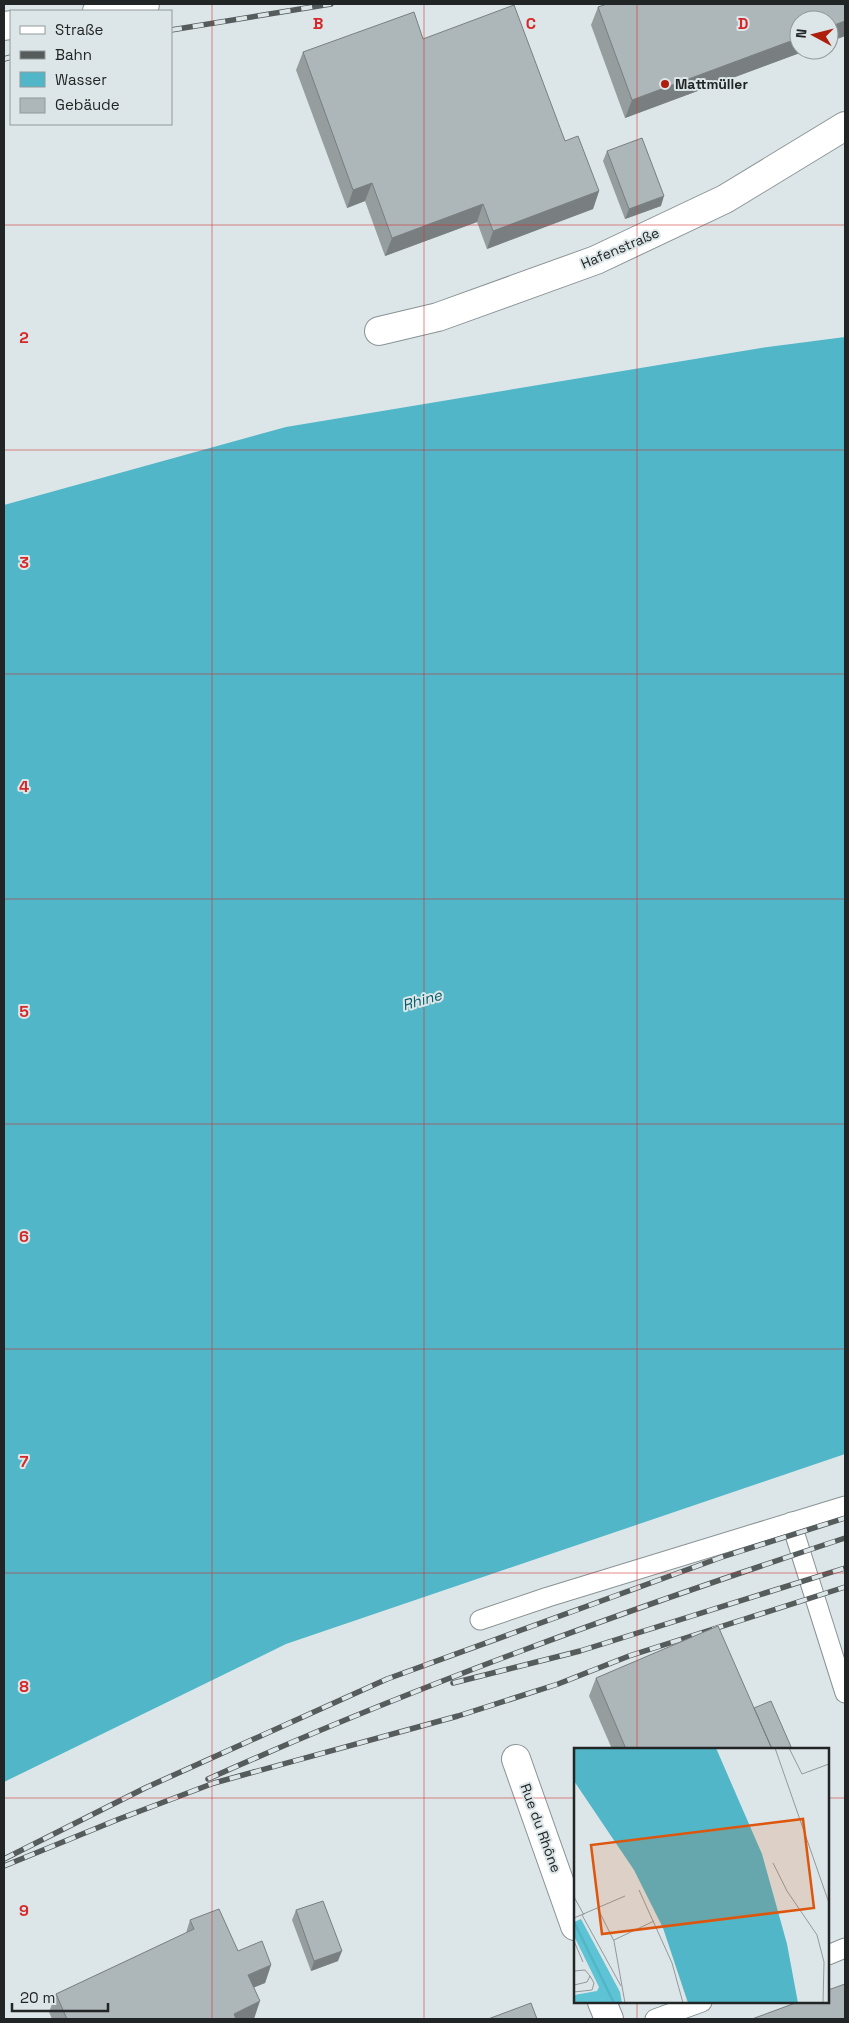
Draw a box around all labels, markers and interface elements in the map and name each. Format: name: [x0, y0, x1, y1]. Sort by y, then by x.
legend: [10, 10, 172, 125]
north arrow: [789, 10, 839, 60]
text: B: [313, 13, 323, 34]
text: C: [526, 13, 536, 34]
text: D: [738, 13, 748, 34]
text: Straße: [55, 20, 104, 39]
text: N: [792, 28, 811, 39]
text: Bahn: [55, 45, 92, 64]
text: Wasser: [55, 70, 107, 89]
place label: Mattmüller: [675, 75, 748, 93]
marker: Mattmüller: [659, 78, 671, 90]
text: Gebäude: [55, 95, 120, 114]
street label: Hafenstraße: [578, 223, 662, 273]
text: 2: [19, 327, 29, 348]
text: 3: [19, 552, 29, 573]
text: 4: [19, 776, 29, 797]
water label: Rhine: [400, 985, 445, 1014]
text: 5: [19, 1001, 29, 1022]
text: 6: [19, 1226, 29, 1247]
text: 7: [20, 1451, 29, 1472]
text: 8: [19, 1676, 29, 1697]
inset map: [574, 1748, 829, 2003]
street label: Rue du Rhône: [517, 1781, 565, 1875]
text: 9: [19, 1900, 29, 1921]
scale bar: [12, 1980, 109, 2012]
text: 20 m: [20, 1988, 55, 2007]

